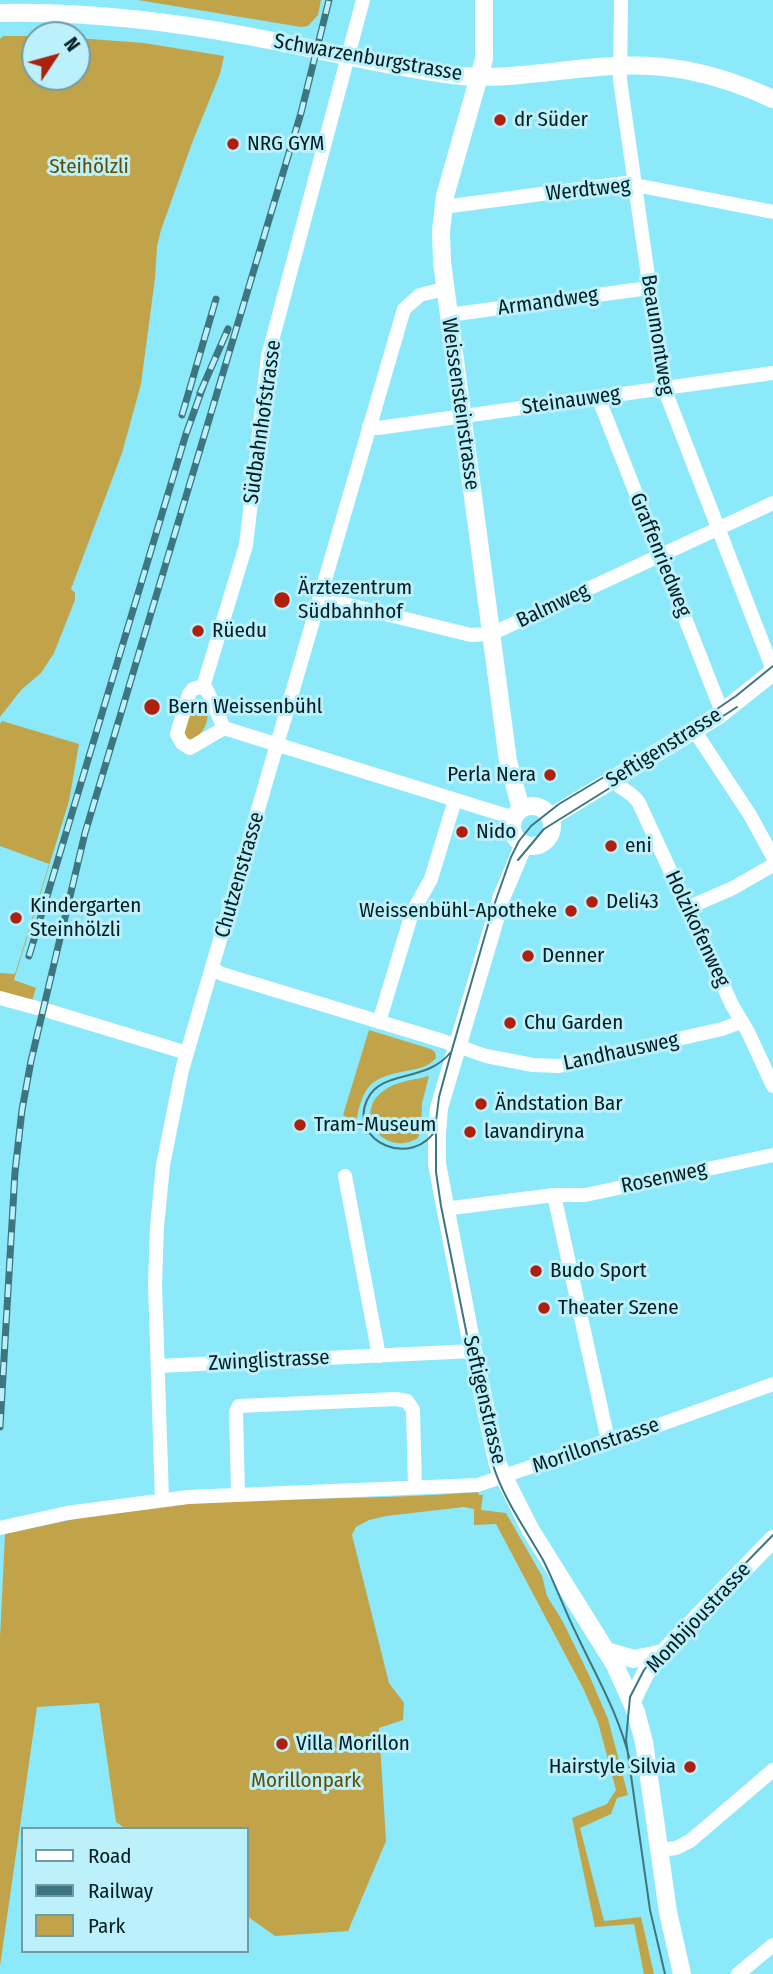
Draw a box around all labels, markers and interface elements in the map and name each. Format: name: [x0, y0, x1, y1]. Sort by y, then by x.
north arrow: [21, 21, 91, 91]
street label: Schwarzenburgstrasse: [272, 29, 464, 87]
text: N: [59, 33, 84, 56]
place label: dr Süder: [514, 107, 588, 133]
marker: dr Süder: [492, 112, 508, 128]
place label: NRG GYM: [247, 131, 325, 157]
marker: NRG GYM: [225, 136, 241, 152]
park label: Steihölzli: [49, 154, 129, 180]
street label: Werdtweg: [545, 173, 631, 207]
street label: Beaumontweg: [635, 273, 679, 397]
street label: Armandweg: [496, 282, 600, 322]
street label: Weissensteinstrasse: [435, 316, 485, 492]
street label: Südbahnhofstrasse: [239, 338, 287, 506]
street label: Steinauweg: [520, 382, 622, 420]
street label: Graffenriedweg: [624, 489, 696, 621]
place label: Ärztezentrum Südbahnhof: [298, 575, 412, 625]
street label: Balmweg: [513, 578, 593, 634]
marker: Ärztezentrum Südbahnhof: [272, 590, 292, 610]
place label: Rüedu: [212, 618, 267, 644]
marker: Rüedu: [190, 623, 206, 639]
place label: Bern Weissenbühl: [168, 694, 322, 720]
marker: Bern Weissenbühl: [142, 697, 162, 717]
street label: Seftigenstrasse: [602, 703, 726, 793]
place label: Perla Nera: [447, 762, 536, 788]
marker: Perla Nera: [542, 767, 558, 783]
street label: Chutzenstrasse: [210, 809, 270, 941]
place label: Nido: [476, 819, 516, 845]
marker: Nido: [454, 824, 470, 840]
place label: eni: [625, 833, 652, 859]
marker: eni: [603, 838, 619, 854]
street label: Holzikofenweg: [659, 867, 735, 991]
place label: Deli43: [606, 889, 659, 915]
place label: Kindergarten Steinhölzli: [30, 893, 141, 943]
marker: Deli43: [584, 894, 600, 910]
place label: Weissenbühl-Apotheke: [359, 898, 557, 924]
marker: Weissenbühl-Apotheke: [563, 903, 579, 919]
marker: Kindergarten Steinhölzli: [8, 910, 24, 926]
place label: Denner: [542, 943, 604, 969]
marker: Denner: [520, 948, 536, 964]
place label: Chu Garden: [524, 1010, 623, 1036]
marker: Chu Garden: [502, 1015, 518, 1031]
street label: Landhausweg: [561, 1028, 681, 1076]
place label: Ändstation Bar: [495, 1091, 623, 1117]
marker: Ändstation Bar: [473, 1096, 489, 1112]
place label: Tram-Museum: [314, 1112, 436, 1138]
marker: Tram-Museum: [292, 1117, 308, 1133]
place label: lavandiryna: [484, 1119, 584, 1145]
marker: lavandiryna: [462, 1124, 478, 1140]
street label: Rosenweg: [619, 1157, 709, 1199]
place label: Budo Sport: [550, 1258, 647, 1284]
marker: Budo Sport: [528, 1263, 544, 1279]
place label: Theater Szene: [558, 1295, 679, 1321]
marker: Theater Szene: [536, 1300, 552, 1316]
street label: Seftigenstrasse: [457, 1333, 511, 1467]
street label: Zwinglistrasse: [208, 1345, 330, 1377]
street label: Morillonstrasse: [529, 1413, 663, 1479]
street label: Monbijoustrasse: [642, 1558, 756, 1678]
place label: Villa Morillon: [296, 1731, 410, 1757]
marker: Villa Morillon: [274, 1736, 290, 1752]
place label: Hairstyle Silvia: [549, 1754, 676, 1780]
marker: Hairstyle Silvia: [682, 1759, 698, 1775]
park label: Morillonpark: [251, 1768, 361, 1794]
legend: [21, 1827, 248, 1953]
text: Road: [88, 1843, 132, 1869]
text: Railway: [88, 1878, 153, 1904]
text: Park: [88, 1913, 125, 1939]

